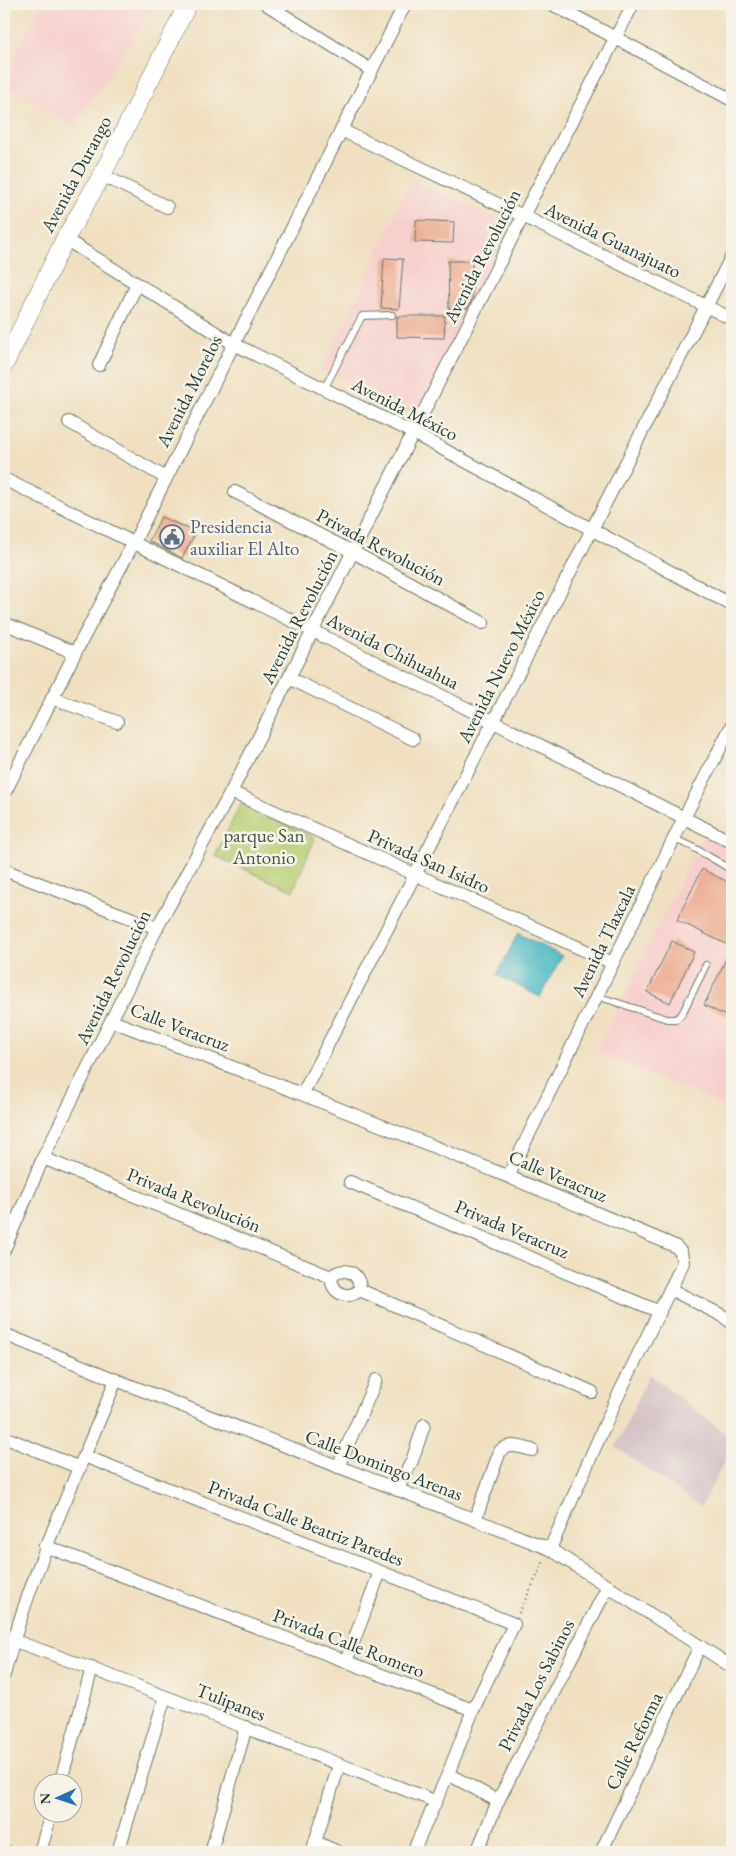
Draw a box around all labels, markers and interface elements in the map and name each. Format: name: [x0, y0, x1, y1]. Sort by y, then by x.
street label: Avenida Durango: [34, 111, 117, 238]
street label: Avenida Revolución: [437, 185, 527, 328]
street label: Avenida Guanajuato: [540, 196, 685, 284]
street label: Avenida Morelos: [150, 331, 228, 452]
street label: Avenida México: [347, 371, 462, 447]
street label: Privada Revolución: [312, 503, 450, 591]
place label: Presidencia auxiliar El Alto: [190, 514, 300, 561]
public building icon: Presidencia auxiliar El Alto: [159, 524, 185, 550]
street label: Avenida Revolución: [254, 546, 344, 689]
street label: Avenida Nuevo México: [451, 585, 551, 748]
street label: Avenida Chihuahua: [322, 606, 464, 695]
park label: parque San Antonio: [224, 823, 305, 870]
street label: Privada San Isidro: [364, 823, 494, 899]
street label: Avenida Tlaxcala: [564, 880, 641, 1002]
street label: Avenida Revolución: [69, 905, 156, 1049]
street label: Calle Veracruz: [127, 997, 234, 1058]
street label: Calle Veracruz: [505, 1144, 612, 1208]
street label: Privada Revolución: [123, 1162, 265, 1238]
street label: Privada Veracruz: [451, 1194, 573, 1265]
street label: Calle Domingo Arenas: [302, 1423, 466, 1507]
street label: Privada Calle Beatriz Paredes: [205, 1474, 407, 1572]
street label: Privada Calle Romero: [270, 1603, 428, 1683]
street label: Privada Los Sabinos: [492, 1615, 580, 1755]
street label: Tulipanes: [193, 1677, 269, 1727]
street label: Calle Reforma: [600, 1687, 669, 1794]
north arrow: [32, 1774, 82, 1824]
text: N: [36, 1792, 54, 1805]

